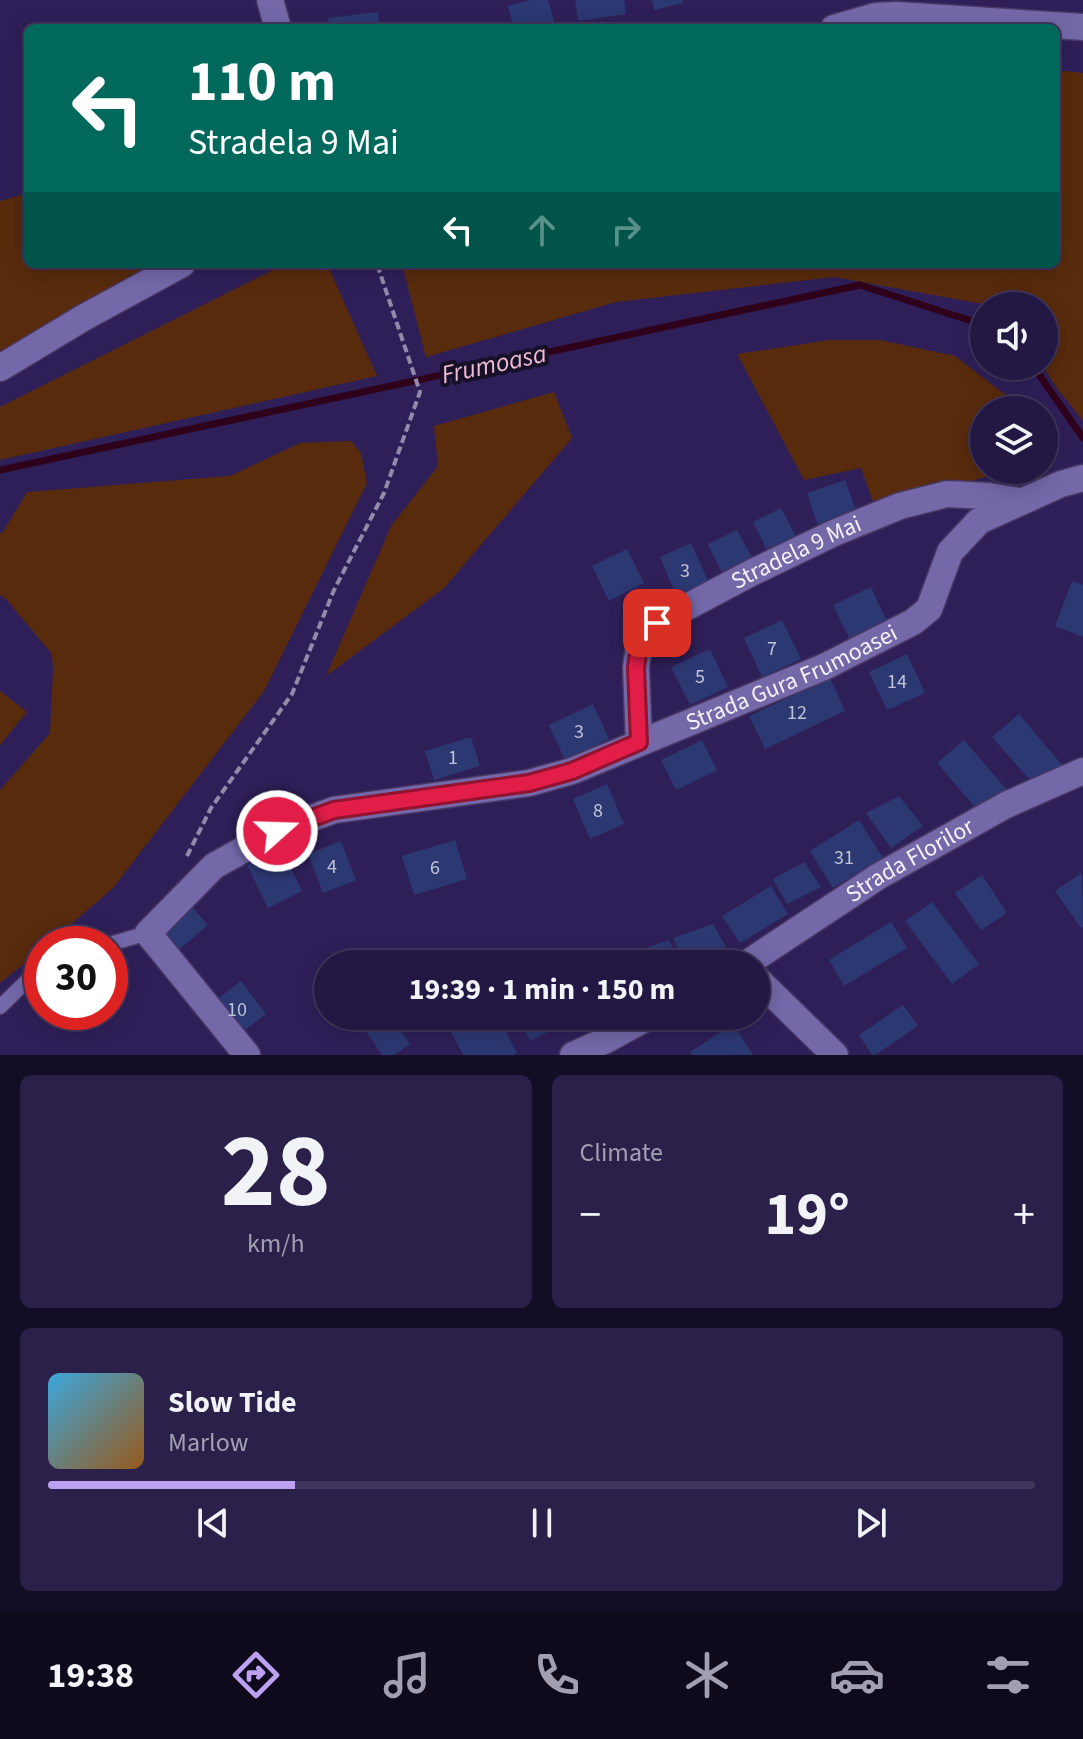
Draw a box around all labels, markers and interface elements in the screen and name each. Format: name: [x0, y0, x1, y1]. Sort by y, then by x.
text: 110 m: [188, 43, 336, 122]
icon: left: [56, 56, 160, 160]
text: Stradela 9 Mai: [188, 117, 399, 168]
icon: left: [436, 208, 480, 252]
icon: ahead: [520, 208, 564, 252]
icon: right: [604, 208, 648, 252]
map controls: [970, 292, 1058, 484]
button: sound: [970, 292, 1058, 380]
water label: Frumoasa: [438, 335, 550, 393]
button: layers: [970, 396, 1058, 484]
street label: Stradela 9 Mai: [725, 506, 867, 598]
house number: 3: [680, 557, 690, 585]
pin: [623, 589, 691, 657]
icon: arrive: [635, 601, 679, 645]
street label: Strada Gura Frumoasei: [680, 615, 903, 740]
house number: 7: [767, 635, 777, 663]
house number: 5: [695, 663, 705, 691]
house number: 14: [887, 668, 907, 696]
house number: 12: [787, 699, 807, 727]
house number: 3: [574, 718, 584, 746]
house number: 1: [448, 744, 458, 772]
position arrow: [235, 789, 319, 873]
house number: 8: [593, 797, 603, 825]
street label: Strada Florilor: [838, 809, 981, 911]
house number: 31: [834, 844, 854, 872]
house number: 4: [327, 853, 337, 881]
house number: 6: [430, 854, 440, 882]
speed limit sign: 30: [24, 926, 128, 1030]
text: 19:39 · 1 min · 150 m: [409, 968, 675, 1011]
house number: 10: [227, 996, 247, 1024]
text: 28: [221, 1099, 331, 1247]
text: Climate: [580, 1134, 663, 1171]
text: 19°: [765, 1173, 850, 1258]
text: −: [580, 1184, 601, 1247]
text: +: [1013, 1184, 1035, 1247]
text: km/h: [247, 1225, 305, 1262]
text: Slow Tide: [168, 1381, 297, 1424]
text: Marlow: [168, 1424, 248, 1461]
icon: previous: [191, 1501, 235, 1545]
icon: pause: [520, 1501, 564, 1545]
icon: next: [849, 1501, 893, 1545]
icon: directions: [228, 1647, 284, 1703]
icon: music: [379, 1647, 435, 1703]
icon: phone: [529, 1647, 585, 1703]
icon: climate: [679, 1647, 735, 1703]
icon: car: [829, 1647, 885, 1703]
icon: filters: [980, 1647, 1036, 1703]
text: 19:38: [47, 1650, 134, 1701]

